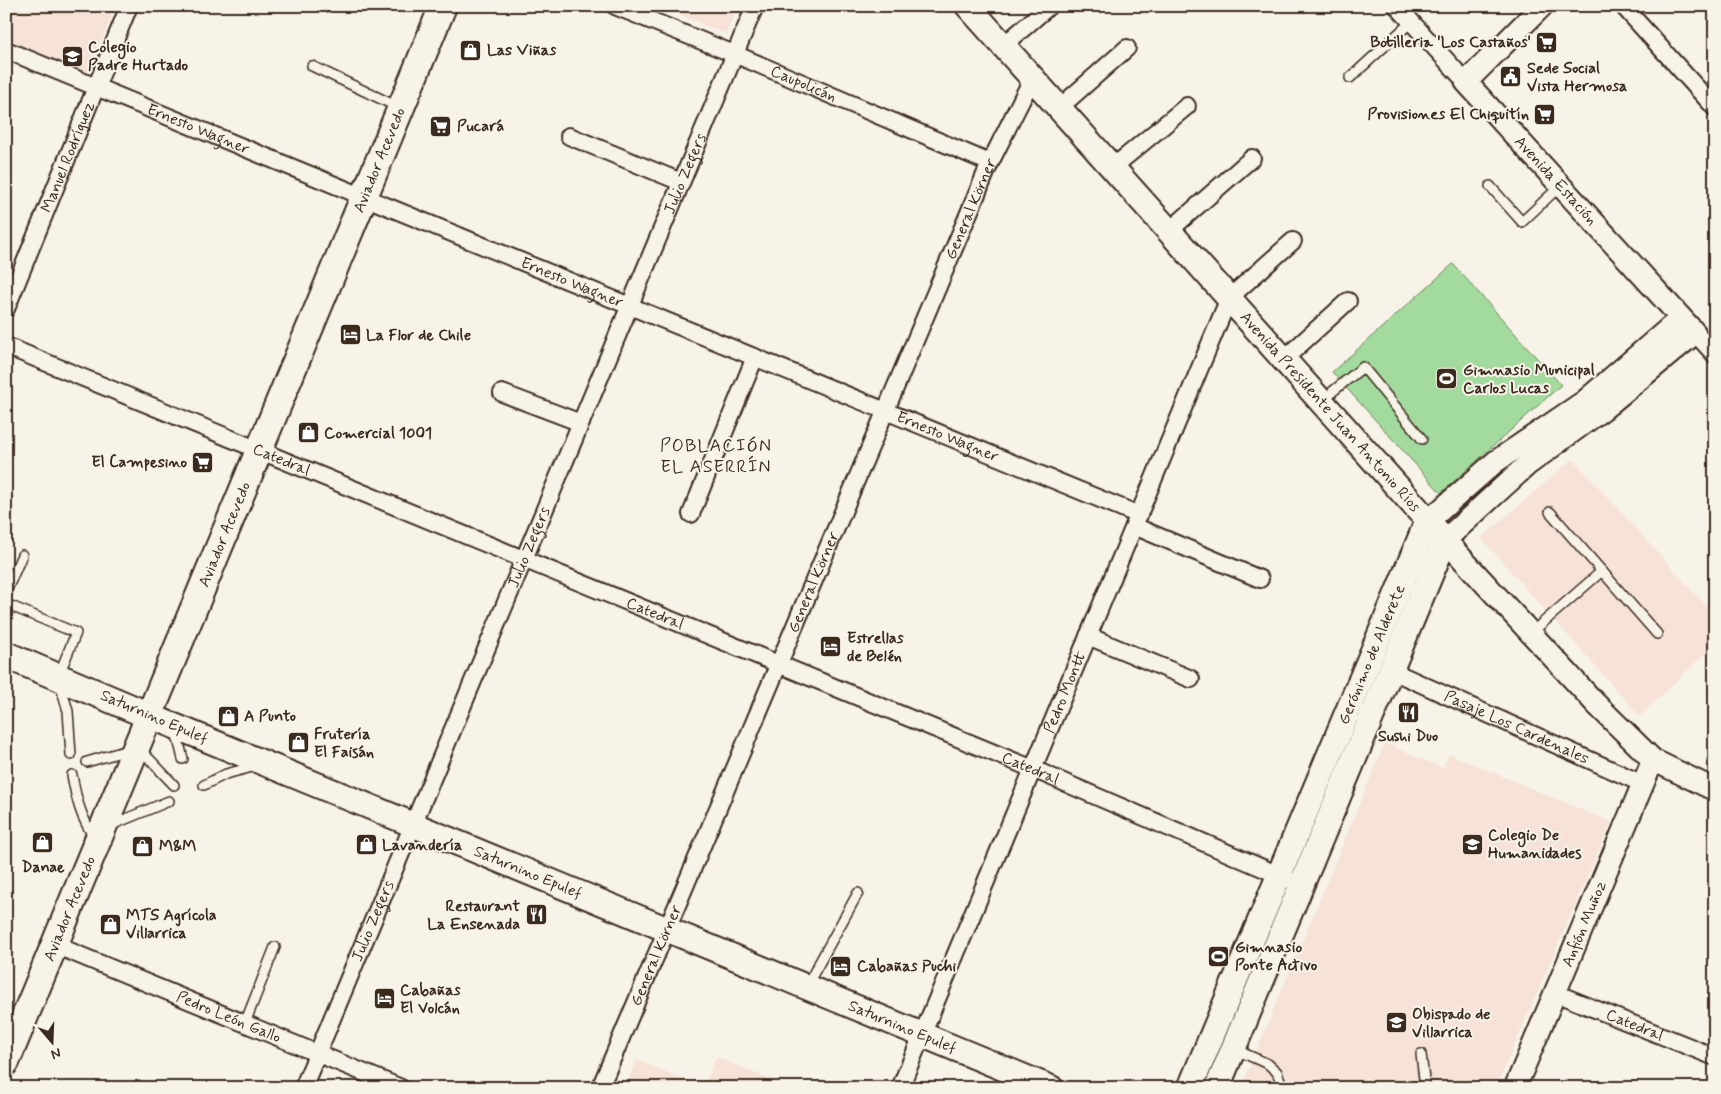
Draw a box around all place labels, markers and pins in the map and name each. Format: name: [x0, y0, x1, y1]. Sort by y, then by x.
supermarket icon: Botilleria 'Los Castaños': [1535, 30, 1559, 54]
place label: Botilleria 'Los Castaños': [1370, 32, 1531, 53]
place label: Colegio Padre Hurtado: [88, 37, 188, 76]
shop icon: Las Viñas: [459, 38, 483, 62]
place label: Las Viñas: [487, 40, 557, 61]
school or university icon: Colegio Padre Hurtado: [60, 44, 84, 68]
place label: Sede Social Vista Hermosa: [1527, 58, 1627, 97]
public building icon: Sede Social Vista Hermosa: [1499, 65, 1523, 89]
supermarket icon: Provisiones El Chiquitín: [1533, 102, 1557, 126]
place label: Provisiones El Chiquitín: [1367, 104, 1529, 125]
supermarket icon: Pucará: [429, 114, 453, 138]
place label: Pucará: [457, 116, 504, 137]
hotel icon: La Flor de Chile: [338, 323, 362, 347]
place label: La Flor de Chile: [366, 325, 471, 346]
place label: Gimnasio Municipal Carlos Lucas: [1463, 360, 1595, 399]
sports icon: Gimnasio Municipal Carlos Lucas: [1435, 367, 1459, 391]
shop icon: Comercial 1001: [296, 421, 320, 445]
place label: Comercial 1001: [324, 423, 432, 444]
supermarket icon: El Campesino: [191, 450, 215, 474]
place label: El Campesino: [92, 452, 187, 473]
place label: Estrellas de Belén: [847, 628, 904, 667]
hotel icon: Estrellas de Belén: [819, 635, 843, 659]
restaurant icon: Sushi Duo: [1396, 700, 1420, 724]
shop icon: A Punto: [216, 704, 240, 728]
place label: A Punto: [244, 706, 296, 727]
place label: Frutería El Faisán: [314, 724, 374, 763]
place label: Sushi Duo: [1378, 726, 1438, 747]
shop icon: Frutería El Faisán: [286, 731, 310, 755]
place label: Colegio De Humanidades: [1488, 825, 1582, 864]
shop icon: Danae: [31, 831, 55, 855]
school or university icon: Colegio De Humanidades: [1460, 832, 1484, 856]
shop icon: Lavandería: [354, 833, 378, 857]
shop icon: M&M: [131, 834, 155, 858]
place label: Lavandería: [382, 835, 462, 856]
place label: M&M: [159, 836, 196, 857]
place label: Danae: [21, 857, 65, 878]
place label: Restaurant La Ensenada: [427, 896, 520, 935]
restaurant icon: Restaurant La Ensenada: [524, 903, 548, 927]
place label: MTS Agrícola Villarrica: [126, 905, 217, 944]
shop icon: MTS Agrícola Villarrica: [98, 912, 122, 936]
place label: Gimnasio Ponte Activo: [1235, 937, 1318, 976]
sports icon: Gimnasio Ponte Activo: [1207, 944, 1231, 968]
hotel icon: Cabañas Puchi: [829, 954, 853, 978]
place label: Cabañas Puchi: [857, 956, 956, 977]
place label: Cabañas El Volcán: [400, 980, 462, 1019]
hotel icon: Cabañas El Volcán: [372, 987, 396, 1011]
place label: Obispado de Villarrica: [1412, 1004, 1491, 1043]
school or university icon: Obispado de Villarrica: [1384, 1011, 1408, 1035]

